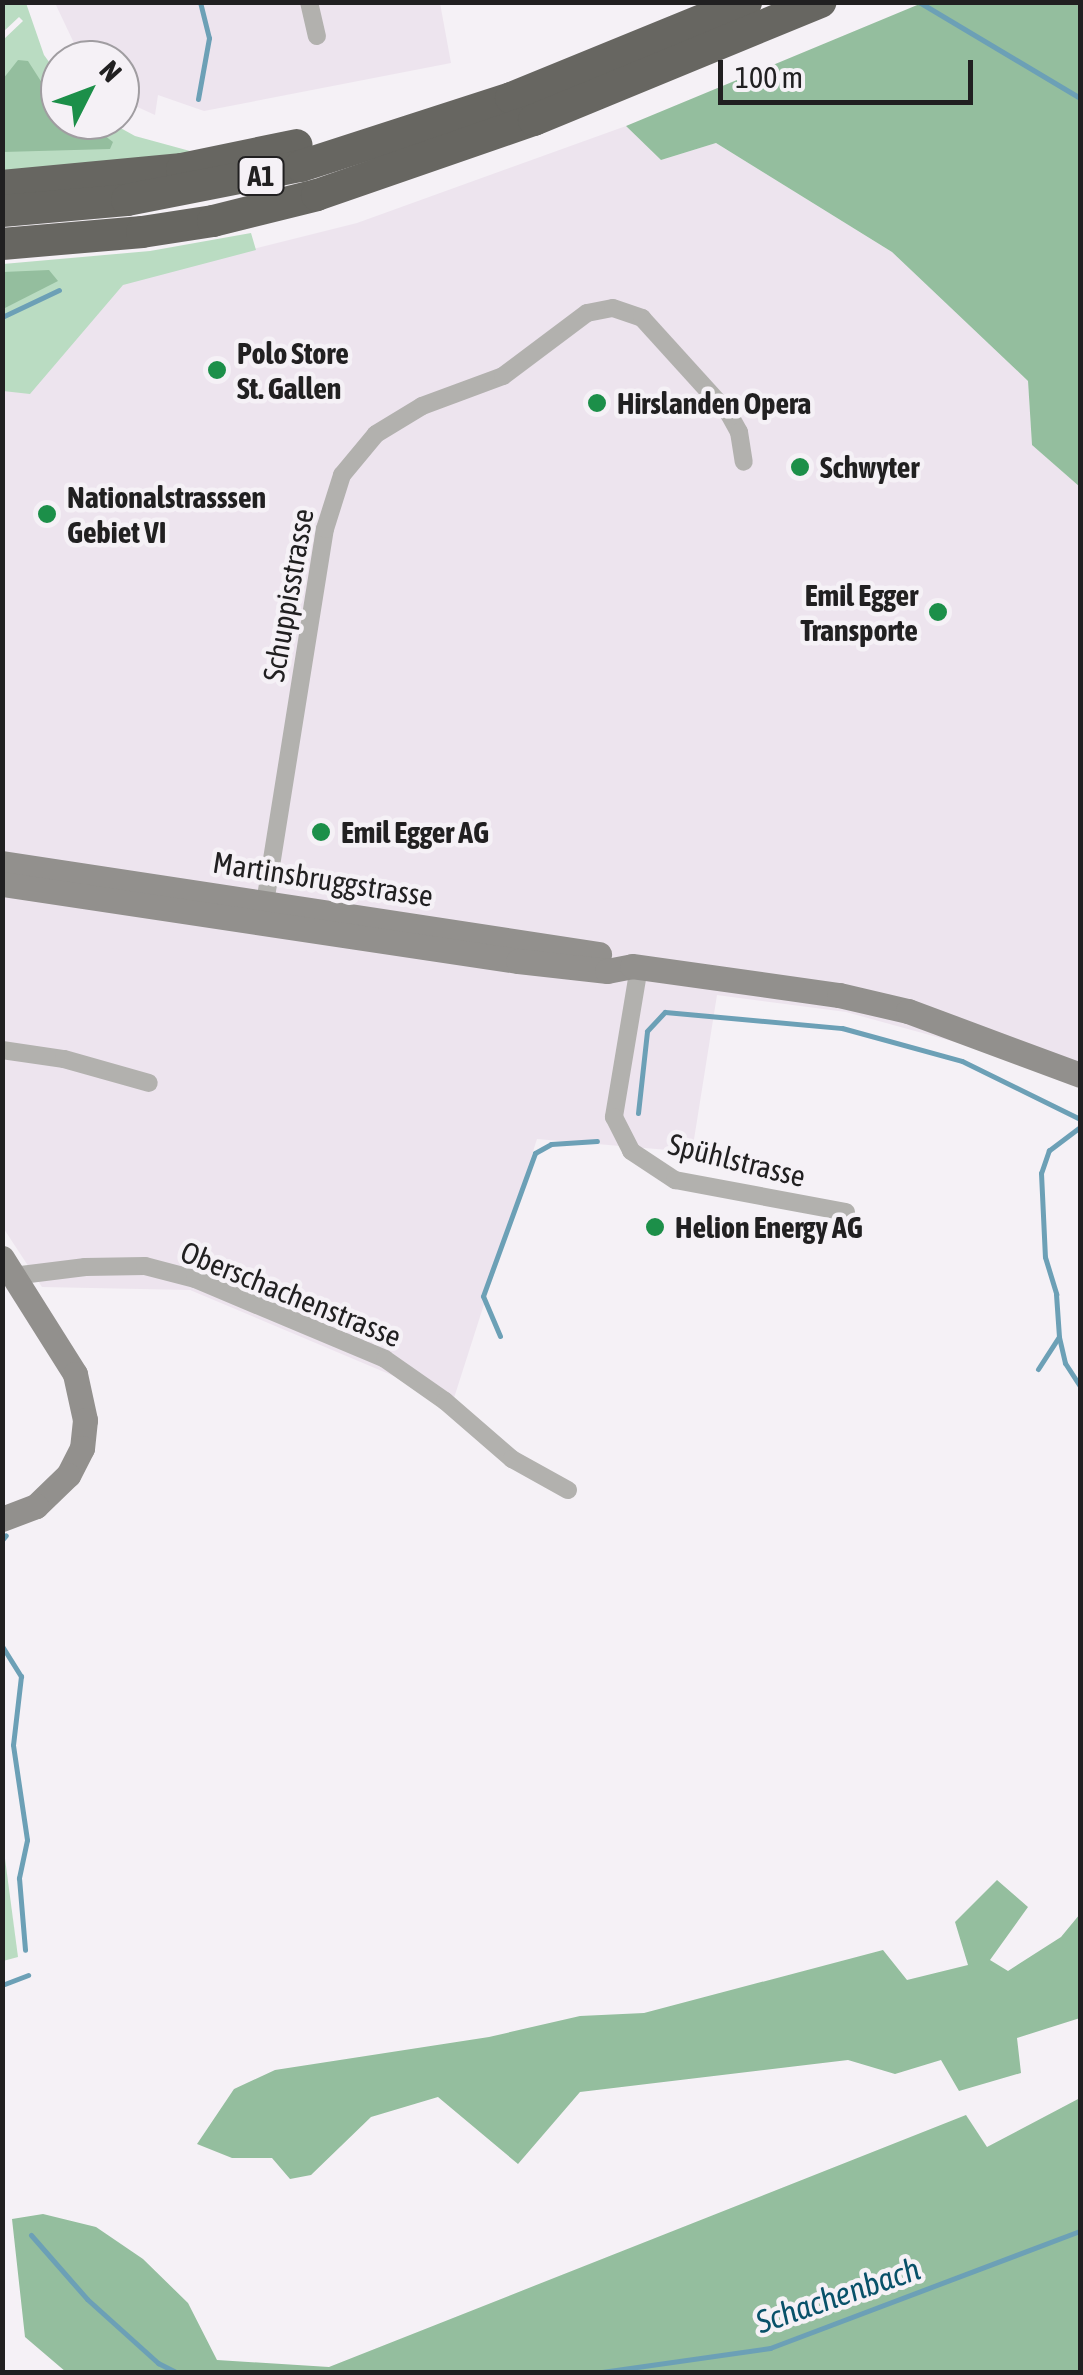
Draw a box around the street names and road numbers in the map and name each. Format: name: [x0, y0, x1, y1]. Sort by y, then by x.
road number: A1: [236, 153, 286, 199]
street label: Schuppisstrasse: [255, 506, 321, 684]
street label: Martinsbruggstrasse: [210, 844, 436, 914]
street label: Spühlstrasse: [665, 1126, 809, 1194]
street label: Oberschachenstrasse: [176, 1233, 406, 1355]

